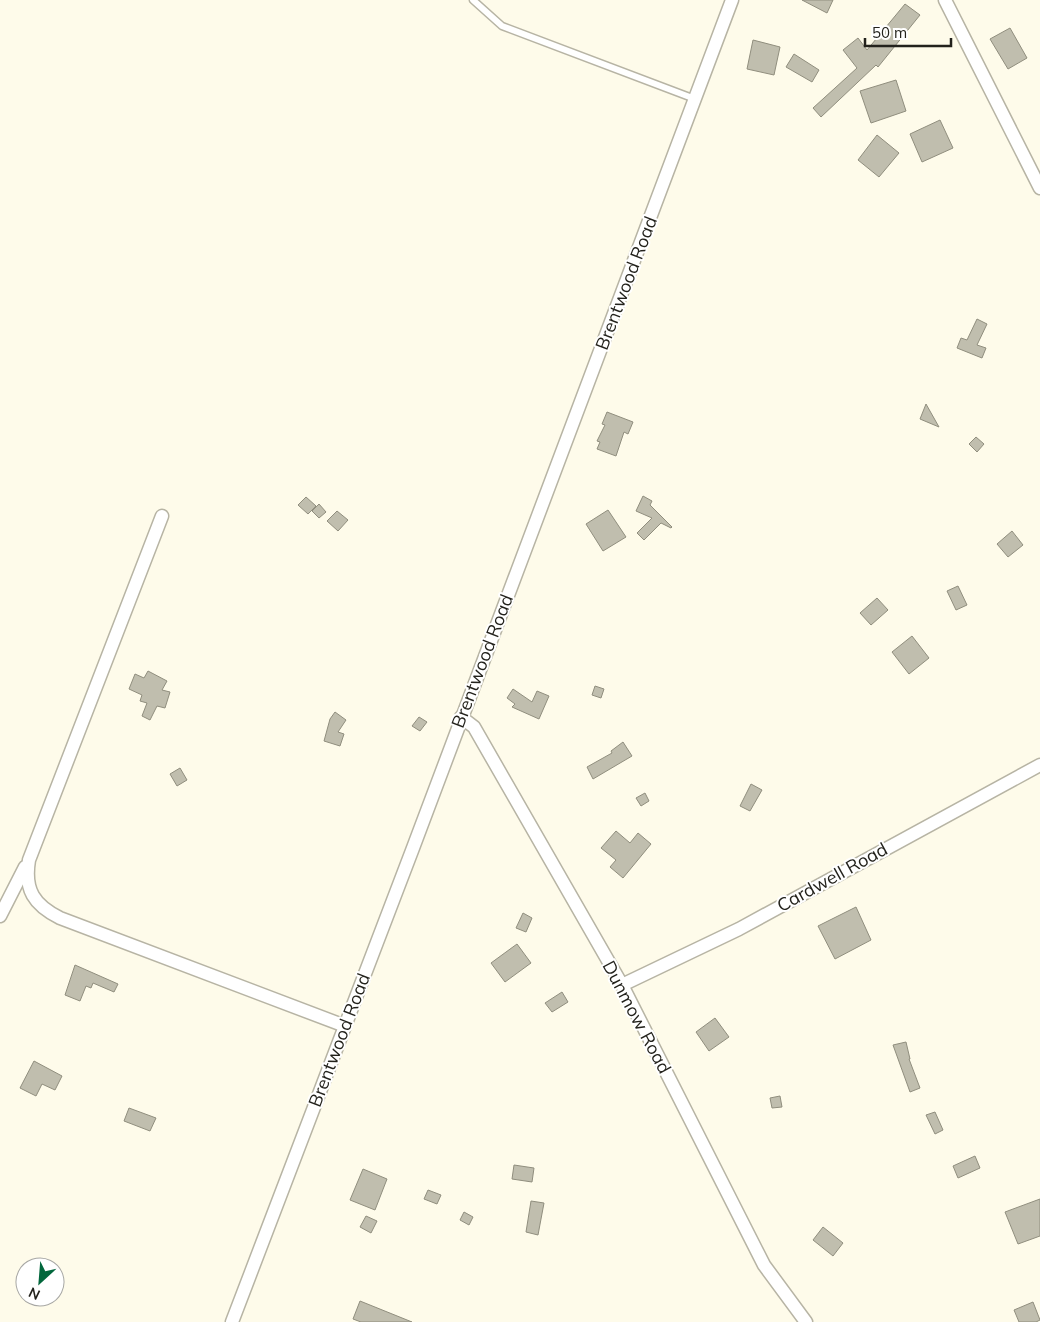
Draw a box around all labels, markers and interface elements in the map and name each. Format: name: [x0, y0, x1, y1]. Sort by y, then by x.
scale bar: [865, 15, 951, 47]
text: 50 m: [872, 23, 907, 42]
street label: Brentwood Road: [590, 213, 662, 353]
street label: Brentwood Road: [446, 591, 518, 731]
street label: Cardwell Road: [773, 837, 891, 917]
street label: Dunmow Road: [598, 956, 676, 1078]
street label: Brentwood Road: [303, 970, 375, 1110]
north arrow: [15, 1257, 65, 1307]
text: N: [26, 1283, 43, 1304]

